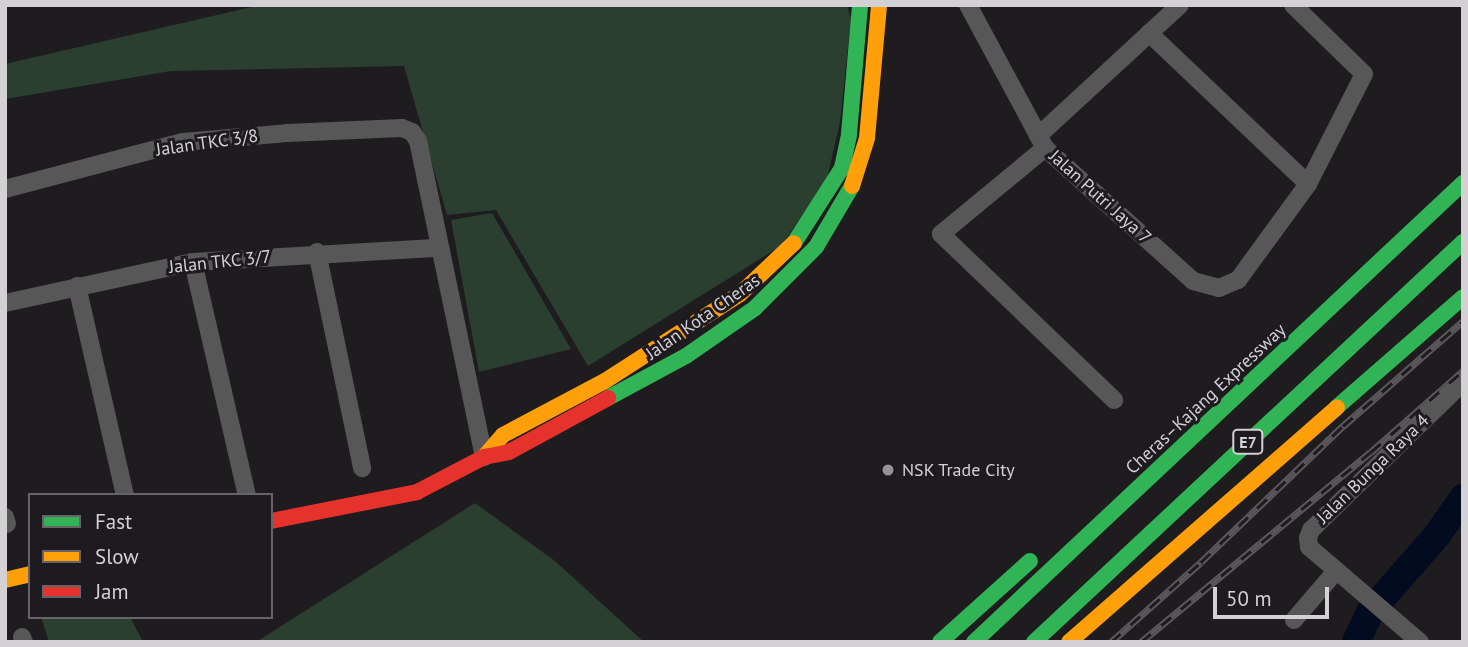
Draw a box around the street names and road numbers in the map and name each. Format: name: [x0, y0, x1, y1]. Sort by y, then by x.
street label: Jalan TKC 3/8: [154, 125, 260, 161]
street label: Jalan Putri Jaya 7: [1044, 145, 1156, 249]
street label: Jalan TKC 3/7: [167, 246, 273, 278]
street label: Jalan Kota Cheras: [642, 270, 764, 364]
street label: Cheras–Kajang Expressway: [1122, 319, 1290, 479]
street label: Jalan Bunga Raya 4: [1312, 410, 1434, 528]
road number: E7: [1232, 430, 1264, 454]

